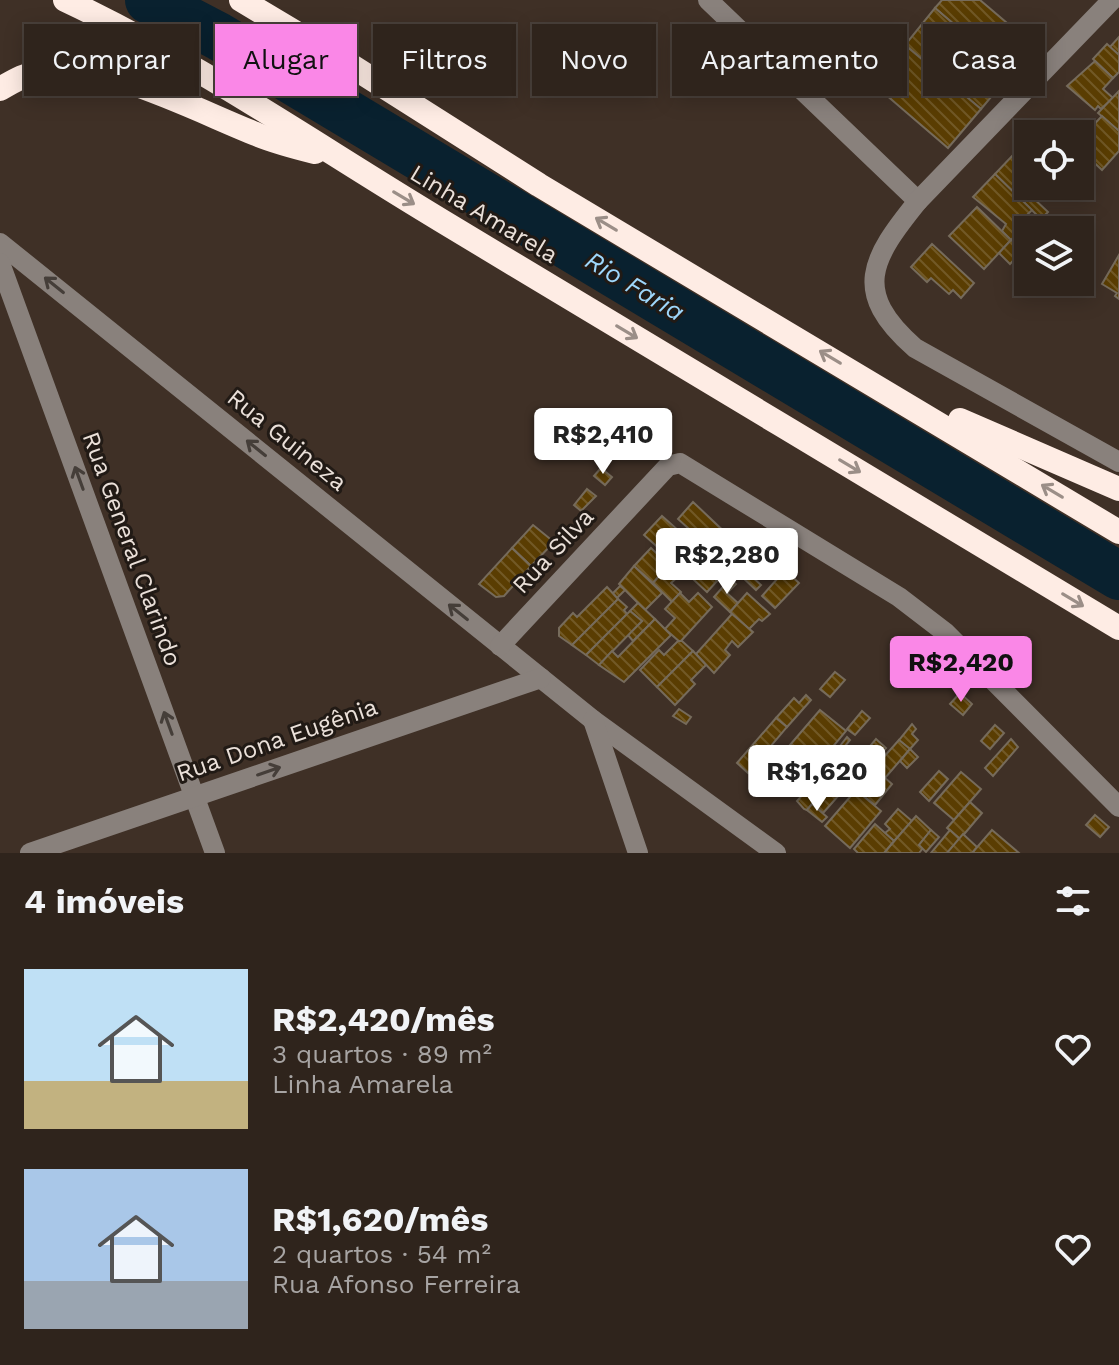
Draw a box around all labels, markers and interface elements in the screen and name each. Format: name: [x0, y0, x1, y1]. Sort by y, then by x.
chip: Comprar: [24, 24, 199, 96]
chip: Alugar: [215, 24, 357, 96]
chip: Filtros: [373, 24, 516, 96]
chip: Novo: [532, 24, 656, 96]
chip: Apartamento: [672, 24, 907, 96]
chip: Casa: [923, 24, 1045, 96]
map controls: [1014, 120, 1094, 296]
button: locate: [1014, 120, 1094, 200]
street label: Linha Amarela: [405, 159, 563, 269]
one-way arrow: [392, 190, 415, 206]
one-way arrow: [595, 216, 618, 232]
button: layers: [1014, 216, 1094, 296]
water label: Rio Faria: [580, 245, 690, 327]
one-way arrow: [44, 276, 65, 294]
one-way arrow: [615, 324, 638, 340]
one-way arrow: [819, 349, 842, 365]
street label: Rua Guineza: [222, 383, 352, 497]
pin: R$2,410: [529, 408, 677, 476]
text: R$2,410: [552, 419, 654, 449]
street label: Rua General Clarindo: [77, 428, 187, 670]
one-way arrow: [246, 439, 267, 457]
one-way arrow: [838, 458, 861, 474]
one-way arrow: [71, 467, 85, 491]
one-way arrow: [1041, 483, 1064, 499]
street label: Rua Silva: [507, 503, 599, 599]
pin: R$2,280: [653, 528, 801, 596]
text: R$2,280: [674, 539, 780, 569]
one-way arrow: [1061, 592, 1084, 608]
one-way arrow: [448, 603, 469, 620]
pin: R$2,420: [887, 636, 1035, 704]
text: R$2,420: [908, 647, 1014, 677]
street label: Rua Dona Eugênia: [173, 692, 381, 788]
one-way arrow: [160, 710, 175, 735]
pin: R$1,620: [743, 745, 891, 813]
text: R$1,620: [766, 756, 868, 786]
one-way arrow: [256, 762, 281, 777]
icon: filters: [1051, 879, 1095, 923]
text: 4 imóveis: [24, 881, 184, 921]
text: R$2,420/mês: [272, 999, 495, 1039]
icon: home: [88, 1001, 184, 1097]
icon: heart: [1051, 1027, 1095, 1071]
text: 3 quartos · 89 m²: [272, 1039, 492, 1069]
text: Linha Amarela: [272, 1069, 453, 1099]
text: R$1,620/mês: [272, 1199, 488, 1239]
icon: home: [88, 1201, 184, 1297]
icon: heart: [1051, 1227, 1095, 1271]
text: 2 quartos · 54 m²: [272, 1239, 491, 1269]
text: Rua Afonso Ferreira: [272, 1269, 520, 1299]

